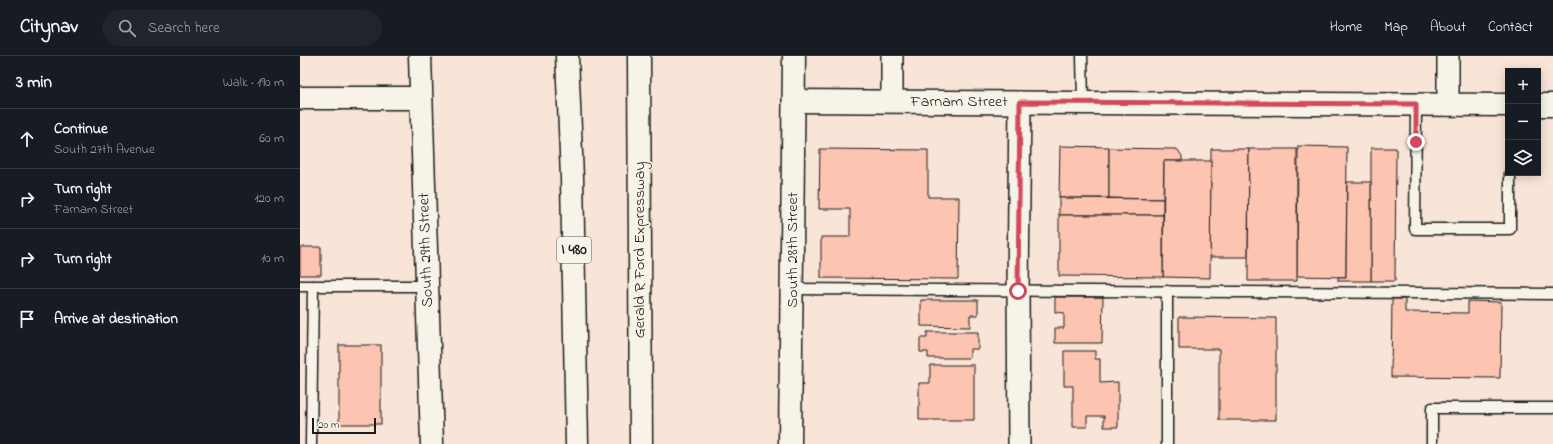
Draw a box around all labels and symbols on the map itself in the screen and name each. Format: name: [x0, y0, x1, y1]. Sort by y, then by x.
street label: Farnam Street: [909, 90, 1008, 114]
route end: [1407, 133, 1425, 151]
street label: Gerald R Ford Expressway: [628, 162, 652, 338]
street label: South 28th Street: [781, 191, 805, 308]
street label: South 29th Street: [412, 192, 440, 308]
road number: I 480: [557, 237, 591, 263]
route start: [1009, 282, 1027, 300]
scale bar: [312, 416, 376, 435]

